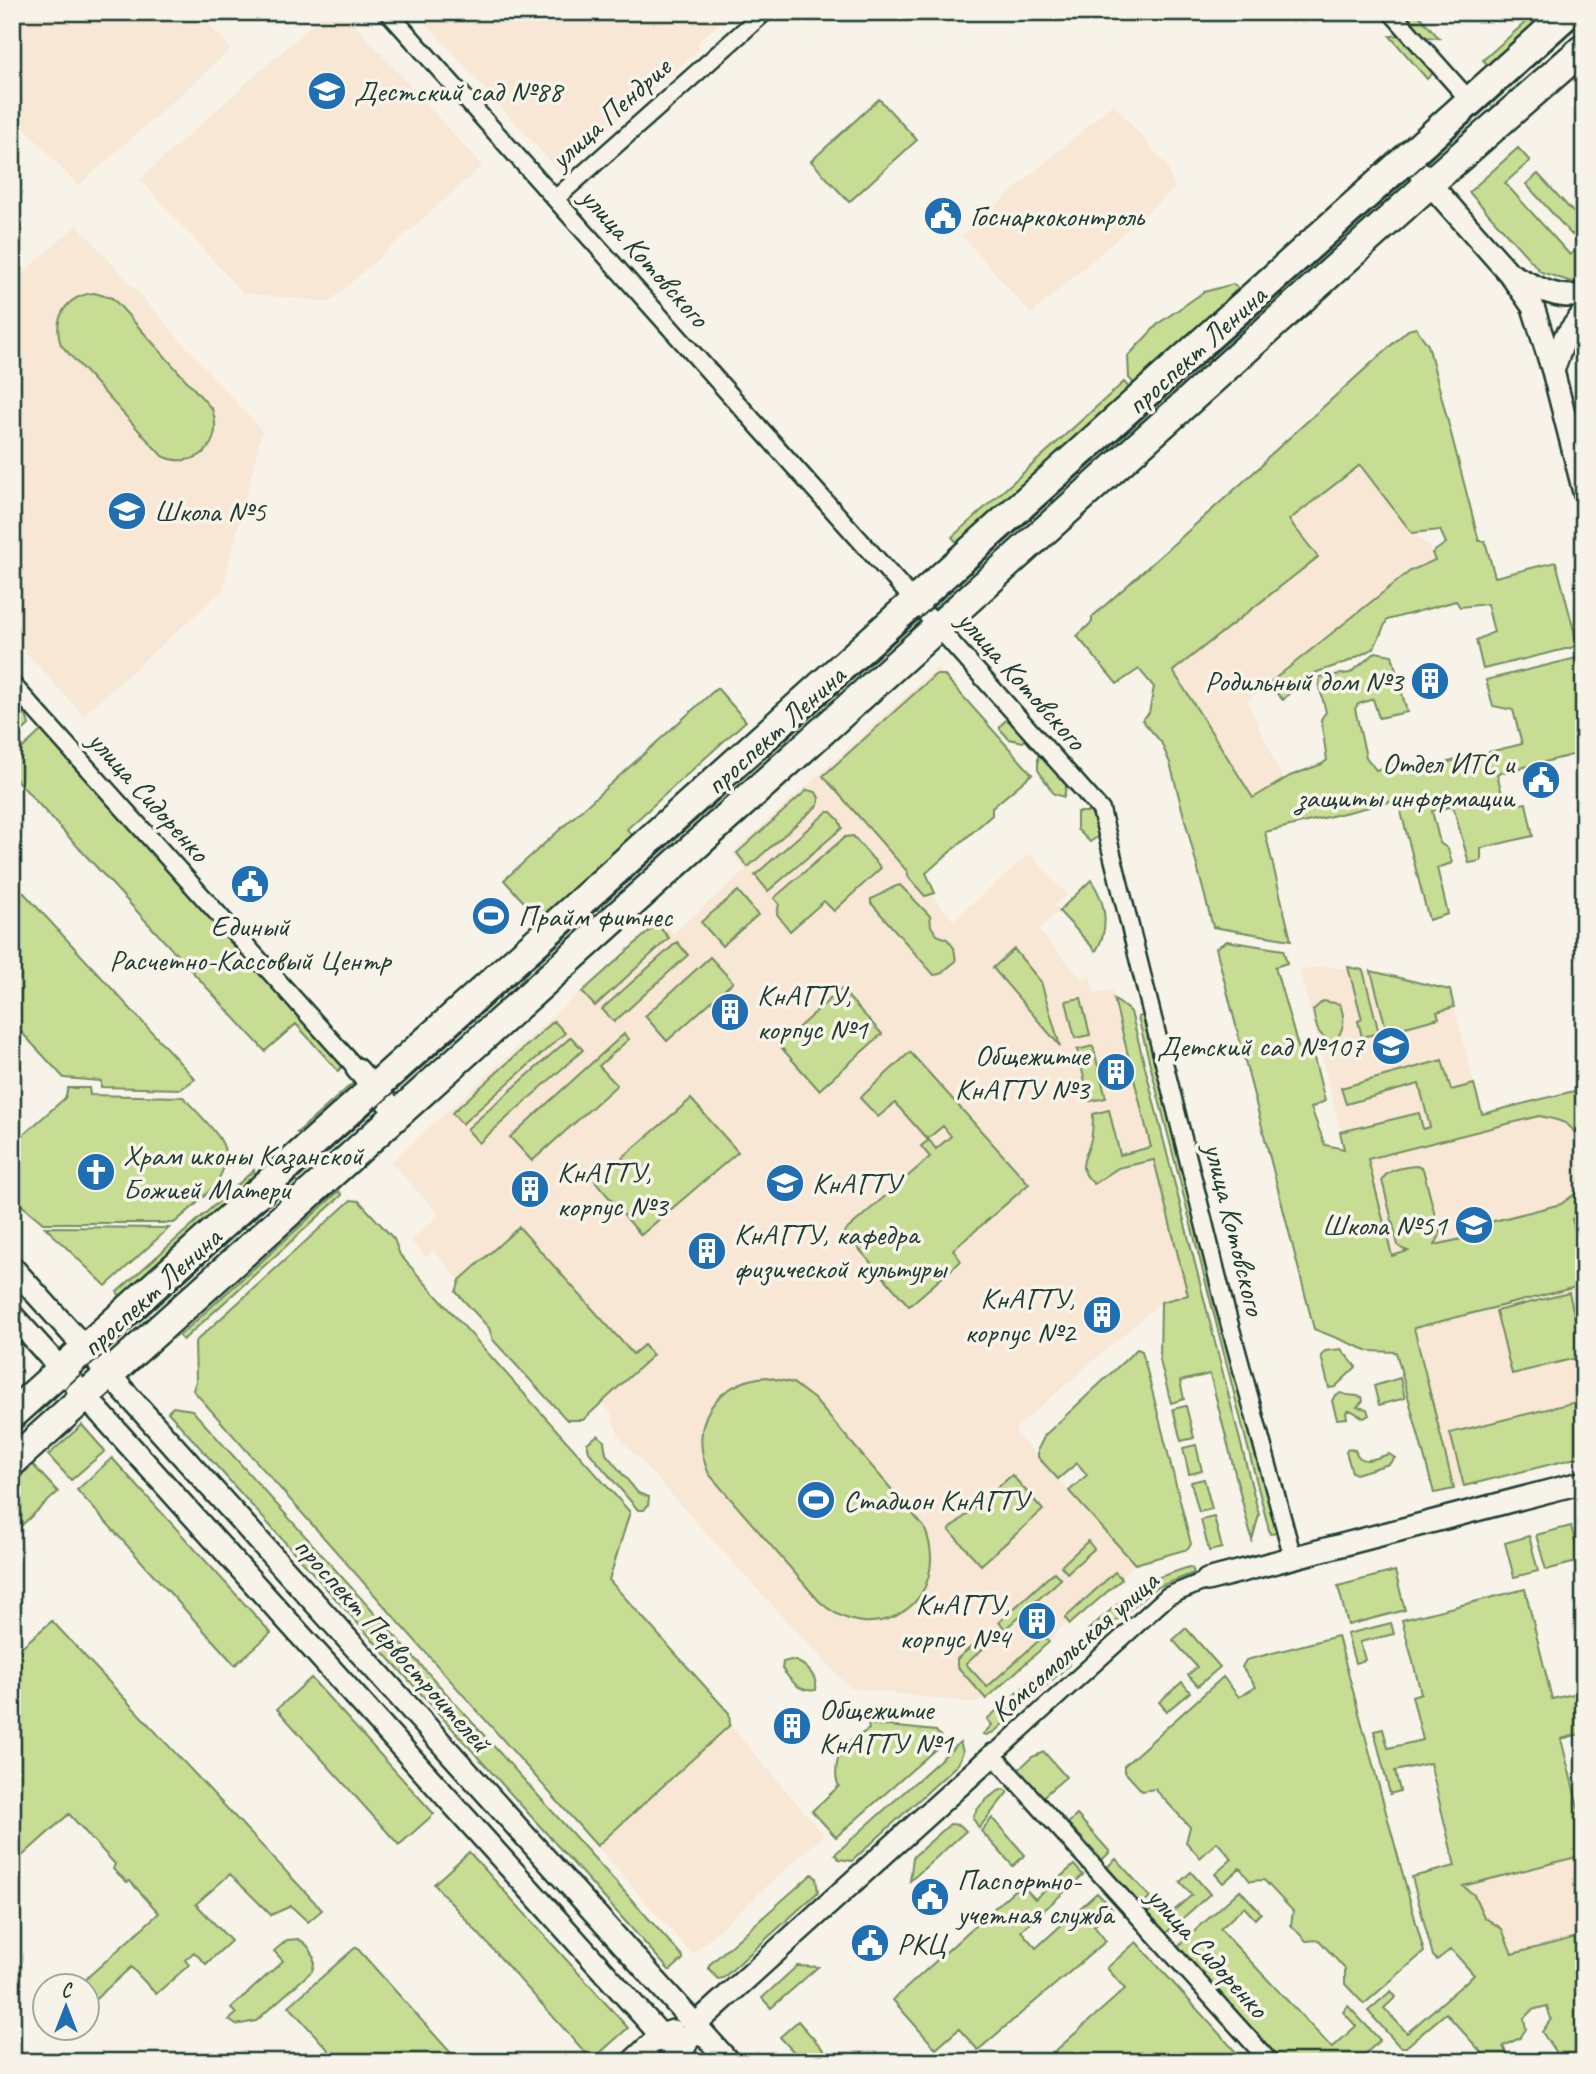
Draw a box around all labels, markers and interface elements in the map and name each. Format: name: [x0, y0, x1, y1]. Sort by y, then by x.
street label: улица Пендрие: [540, 47, 680, 179]
school or university icon: Дестский сад №88: [306, 70, 348, 112]
place label: Дестский сад №88: [354, 72, 565, 110]
street label: улица Котовского: [571, 177, 719, 336]
public building icon: Госнаркоконтроль: [922, 195, 964, 237]
place label: Госнаркоконтроль: [970, 197, 1146, 235]
street label: проспект Ленина: [1118, 276, 1276, 423]
school or university icon: Школа №5: [106, 490, 148, 532]
place label: Школа №5: [154, 492, 267, 530]
street label: улица Котовского: [948, 600, 1096, 759]
street label: проспект Ленина: [697, 656, 855, 803]
building icon: Родильный дом №3: [1409, 660, 1451, 702]
place label: Родильный дом №3: [1205, 662, 1405, 700]
street label: улица Сидоренко: [78, 721, 219, 871]
place label: Отдел ИТС и защиты информации: [1293, 744, 1516, 816]
public building icon: Отдел ИТС и защиты информации: [1520, 759, 1562, 801]
public building icon: Единый Расчетно-Кассовый Центр: [229, 863, 271, 905]
sports icon: Прайм фитнес: [470, 895, 512, 937]
place label: Прайм фитнес: [518, 897, 674, 935]
place label: Единый Расчетно-Кассовый Центр: [109, 907, 392, 979]
place label: КнАГТУ, корпус №1: [757, 976, 869, 1048]
building icon: КнАГТУ, корпус №1: [709, 991, 751, 1033]
school or university icon: Детский сад №107: [1370, 1025, 1412, 1067]
place label: Детский сад №107: [1157, 1027, 1365, 1065]
place label: Общежитие КнАГТУ №3: [955, 1036, 1091, 1108]
building icon: Общежитие КнАГТУ №3: [1095, 1051, 1137, 1093]
place label: Храм иконы Казанской Божией Матери: [123, 1136, 364, 1208]
street label: улица Котовского: [1195, 1137, 1275, 1320]
church icon: Храм иконы Казанской Божией Матери: [75, 1151, 117, 1193]
place label: КнАГТУ, корпус №3: [557, 1153, 670, 1225]
school or university icon: КнАГТУ: [764, 1162, 806, 1204]
place label: КнАГТУ: [812, 1164, 905, 1202]
building icon: КнАГТУ, корпус №3: [509, 1168, 551, 1210]
school or university icon: Школа №51: [1453, 1204, 1495, 1246]
place label: Школа №51: [1322, 1206, 1448, 1244]
place label: КнАГТУ, кафедра физической культуры: [734, 1215, 948, 1287]
street label: проспект Ленина: [73, 1218, 231, 1365]
building icon: КнАГТУ, кафедра физической культуры: [686, 1230, 728, 1272]
place label: КнАГТУ, корпус №2: [964, 1279, 1077, 1351]
building icon: КнАГТУ, корпус №2: [1081, 1294, 1123, 1336]
sports icon: Стадион КнАГТУ: [795, 1479, 837, 1521]
place label: Стадион КнАГТУ: [843, 1481, 1033, 1519]
street label: проспект Первостроителей: [286, 1528, 501, 1761]
street label: Комсомольская улица: [982, 1561, 1168, 1730]
place label: КнАГТУ, корпус №4: [899, 1585, 1012, 1657]
building icon: КнАГТУ, корпус №4: [1016, 1600, 1058, 1642]
place label: Общежитие КнАГТУ №1: [819, 1690, 954, 1762]
building icon: Общежитие КнАГТУ №1: [771, 1705, 813, 1747]
place label: Паспортно- учетная служба: [955, 1861, 1116, 1933]
public building icon: Паспортно- учетная служба: [909, 1876, 951, 1918]
street label: улица Сидоренко: [1137, 1877, 1278, 2027]
public building icon: РКЦ: [849, 1922, 891, 1964]
place label: РКЦ: [897, 1924, 949, 1962]
north arrow: [32, 1972, 102, 2042]
text: С: [61, 1979, 73, 2003]

